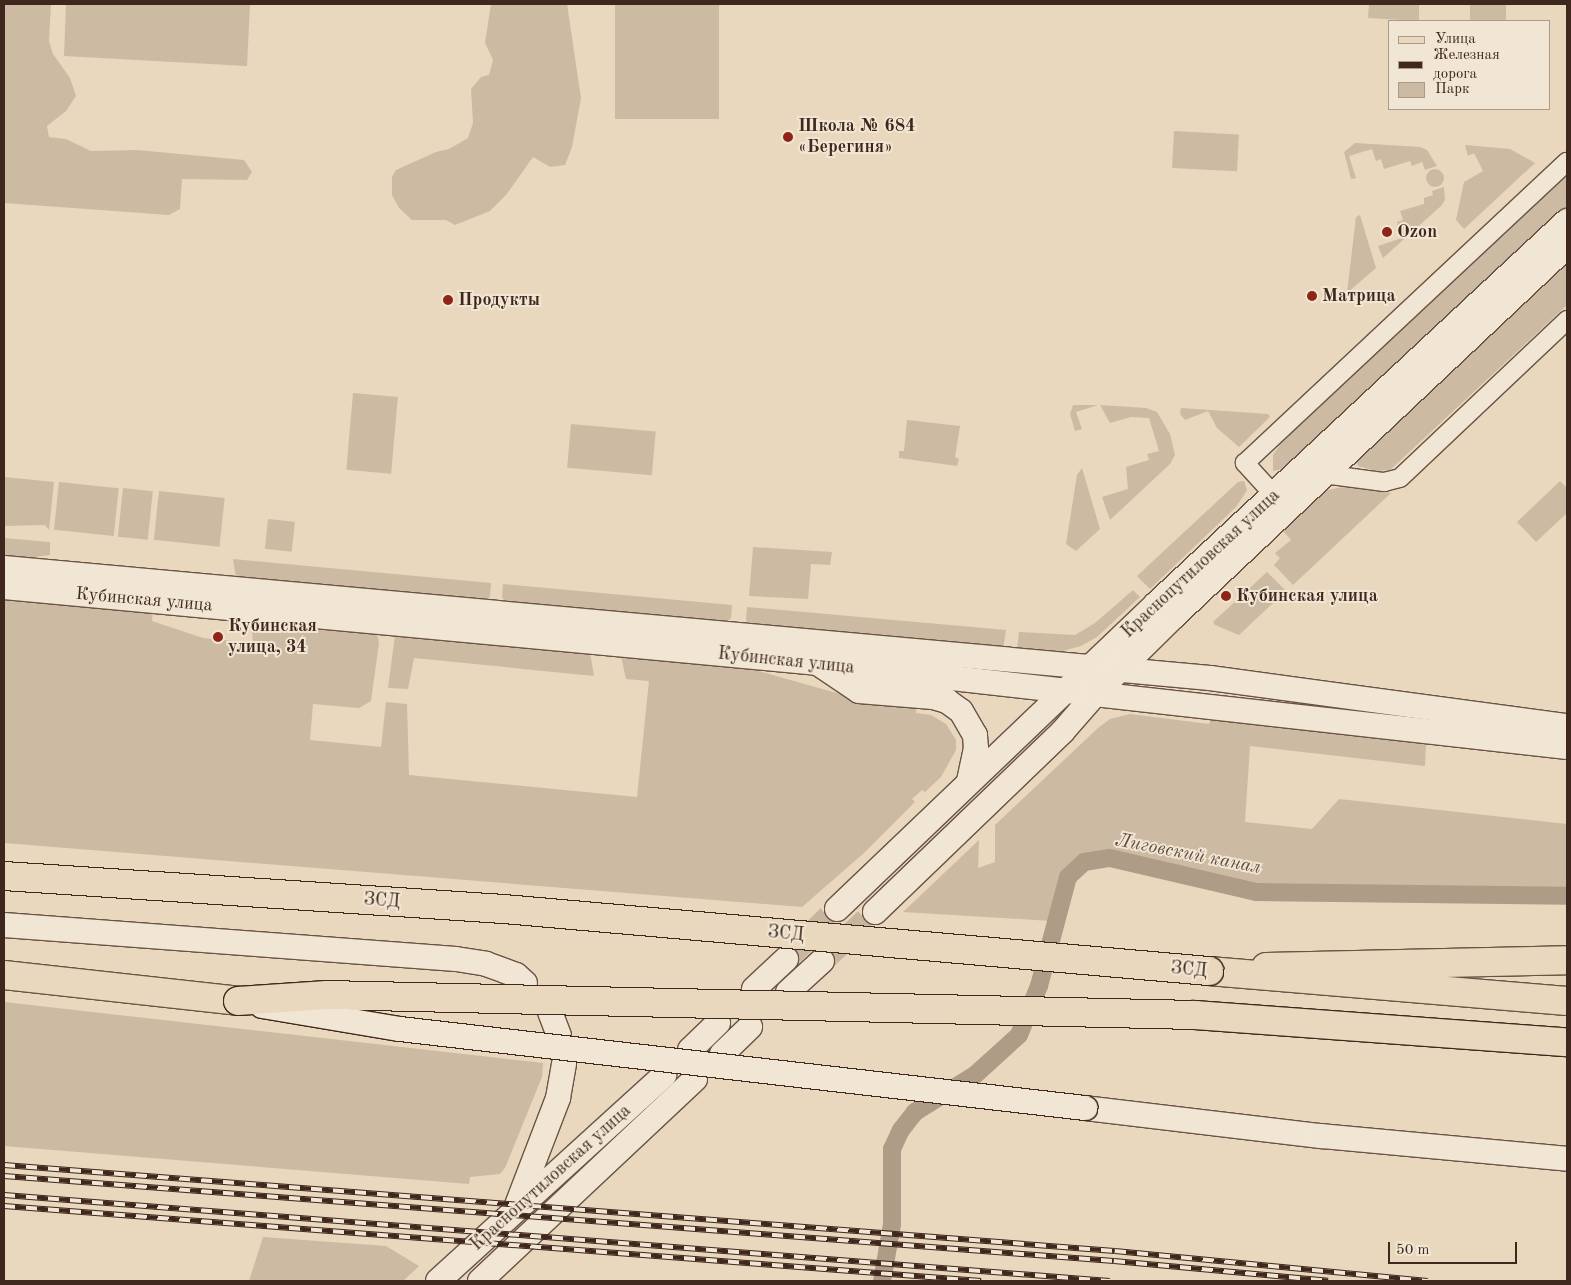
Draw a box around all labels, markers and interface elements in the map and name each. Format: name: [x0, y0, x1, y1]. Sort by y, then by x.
legend: [1388, 20, 1551, 110]
text: Улица: [1435, 32, 1476, 47]
text: Железная дорога: [1433, 48, 1500, 82]
text: Парк: [1435, 82, 1470, 97]
place label: Школа № 684 «Берегиня»: [798, 116, 916, 158]
marker: Школа № 684 «Берегиня»: [782, 131, 794, 143]
place label: Ozon: [1397, 221, 1437, 243]
marker: Ozon: [1381, 226, 1393, 238]
place label: Матрица: [1322, 285, 1396, 307]
place label: Продукты: [458, 289, 540, 311]
marker: Матрица: [1306, 290, 1318, 302]
marker: Продукты: [442, 294, 454, 306]
street label: Краснопутиловская улица: [1117, 485, 1285, 643]
street label: Кубинская улица: [75, 583, 213, 617]
place label: Кубинская улица: [1236, 585, 1378, 607]
marker: Кубинская улица: [1220, 590, 1232, 602]
place label: Кубинская улица, 34: [228, 616, 317, 659]
marker: Кубинская улица, 34: [212, 631, 224, 643]
street label: Кубинская улица: [717, 643, 855, 679]
water label: Лиговский канал: [1113, 830, 1263, 880]
street label: ЗСД: [363, 889, 401, 913]
street label: ЗСД: [767, 922, 805, 946]
street label: ЗСД: [1170, 958, 1208, 982]
street label: Краснопутиловская улица: [466, 1100, 636, 1256]
scale bar: [1391, 1232, 1520, 1264]
text: 50 m: [1396, 1243, 1430, 1258]

